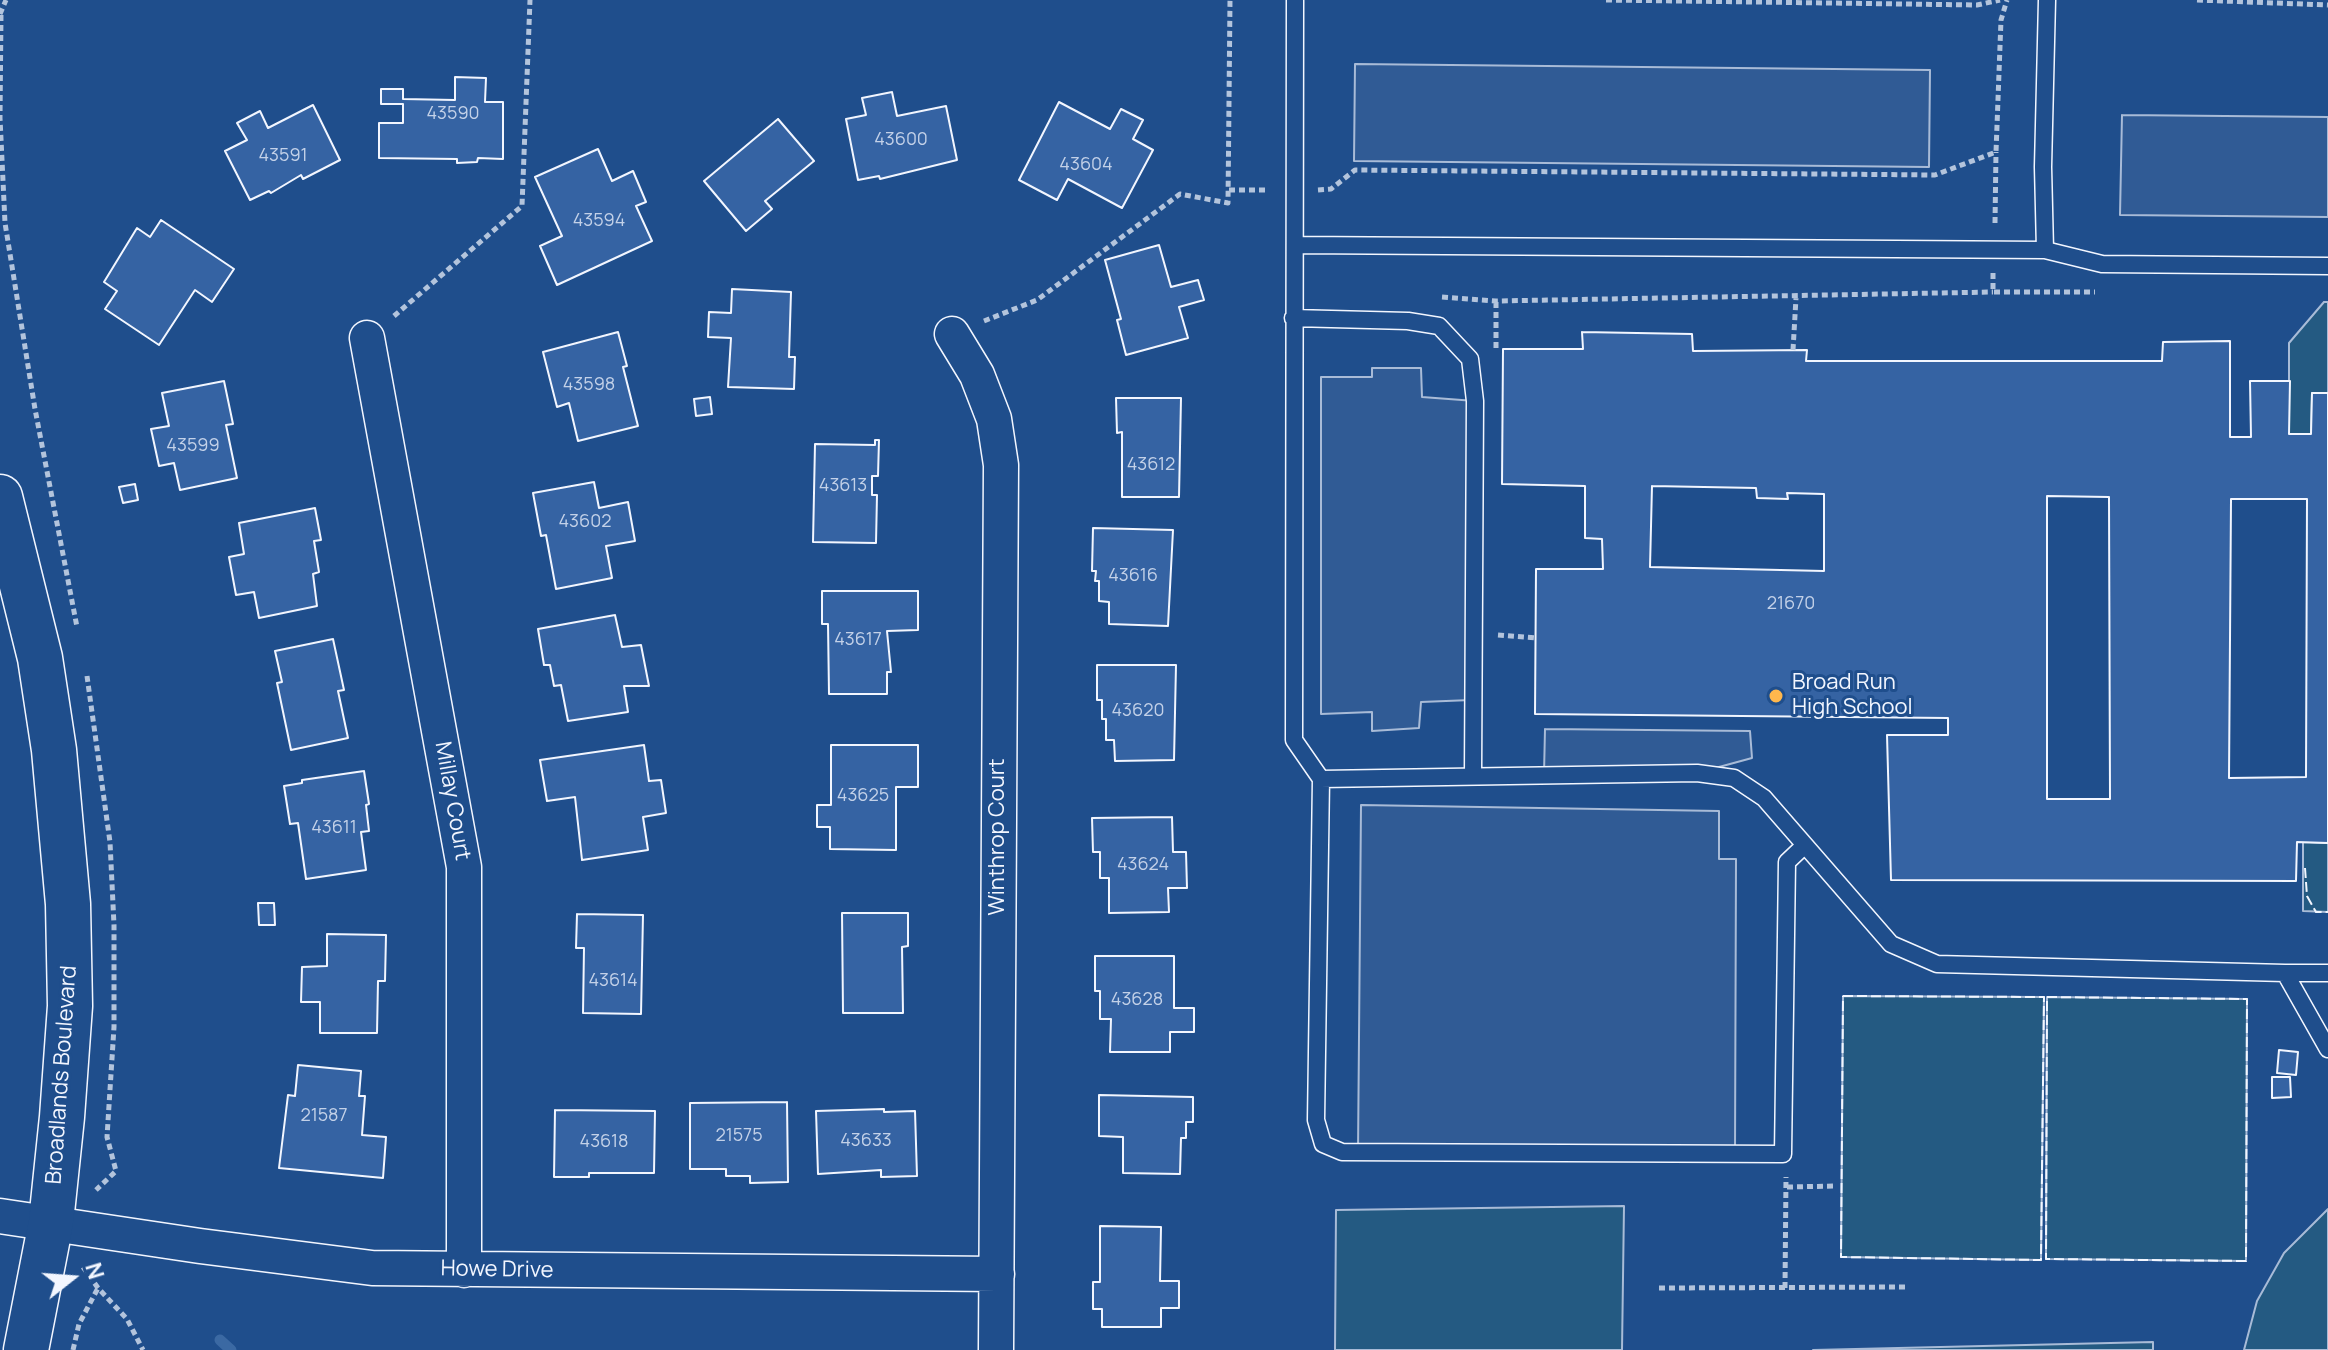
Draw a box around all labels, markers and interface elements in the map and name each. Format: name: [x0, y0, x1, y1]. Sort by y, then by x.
house number: 43590: [426, 103, 480, 125]
house number: 43600: [874, 129, 928, 151]
house number: 43591: [258, 145, 308, 167]
house number: 43604: [1059, 154, 1113, 176]
house number: 43594: [573, 210, 625, 232]
house number: 43598: [563, 374, 615, 396]
house number: 43599: [166, 435, 220, 457]
house number: 43612: [1127, 454, 1175, 476]
house number: 43613: [819, 475, 867, 497]
house number: 43602: [559, 511, 611, 533]
house number: 43616: [1108, 565, 1158, 587]
house number: 21670: [1767, 593, 1815, 615]
house number: 43617: [834, 629, 882, 651]
place label: Broad Run High School: [1792, 670, 1913, 722]
marker: Broad Run High School: [1767, 687, 1785, 705]
house number: 43620: [1112, 700, 1164, 722]
street label: Millay Court: [429, 740, 475, 862]
street label: Winthrop Court: [985, 759, 1011, 915]
house number: 43625: [837, 785, 889, 807]
house number: 43611: [311, 817, 357, 839]
house number: 43624: [1117, 854, 1169, 876]
street label: Broadlands Boulevard: [41, 965, 83, 1185]
house number: 43614: [588, 970, 638, 992]
house number: 43628: [1111, 989, 1163, 1011]
house number: 21587: [300, 1105, 348, 1127]
house number: 21575: [715, 1125, 763, 1147]
house number: 43633: [840, 1130, 892, 1152]
house number: 43618: [580, 1131, 628, 1153]
north arrow: [32, 1238, 112, 1318]
street label: Howe Drive: [440, 1256, 554, 1284]
text: N: [78, 1259, 112, 1283]

